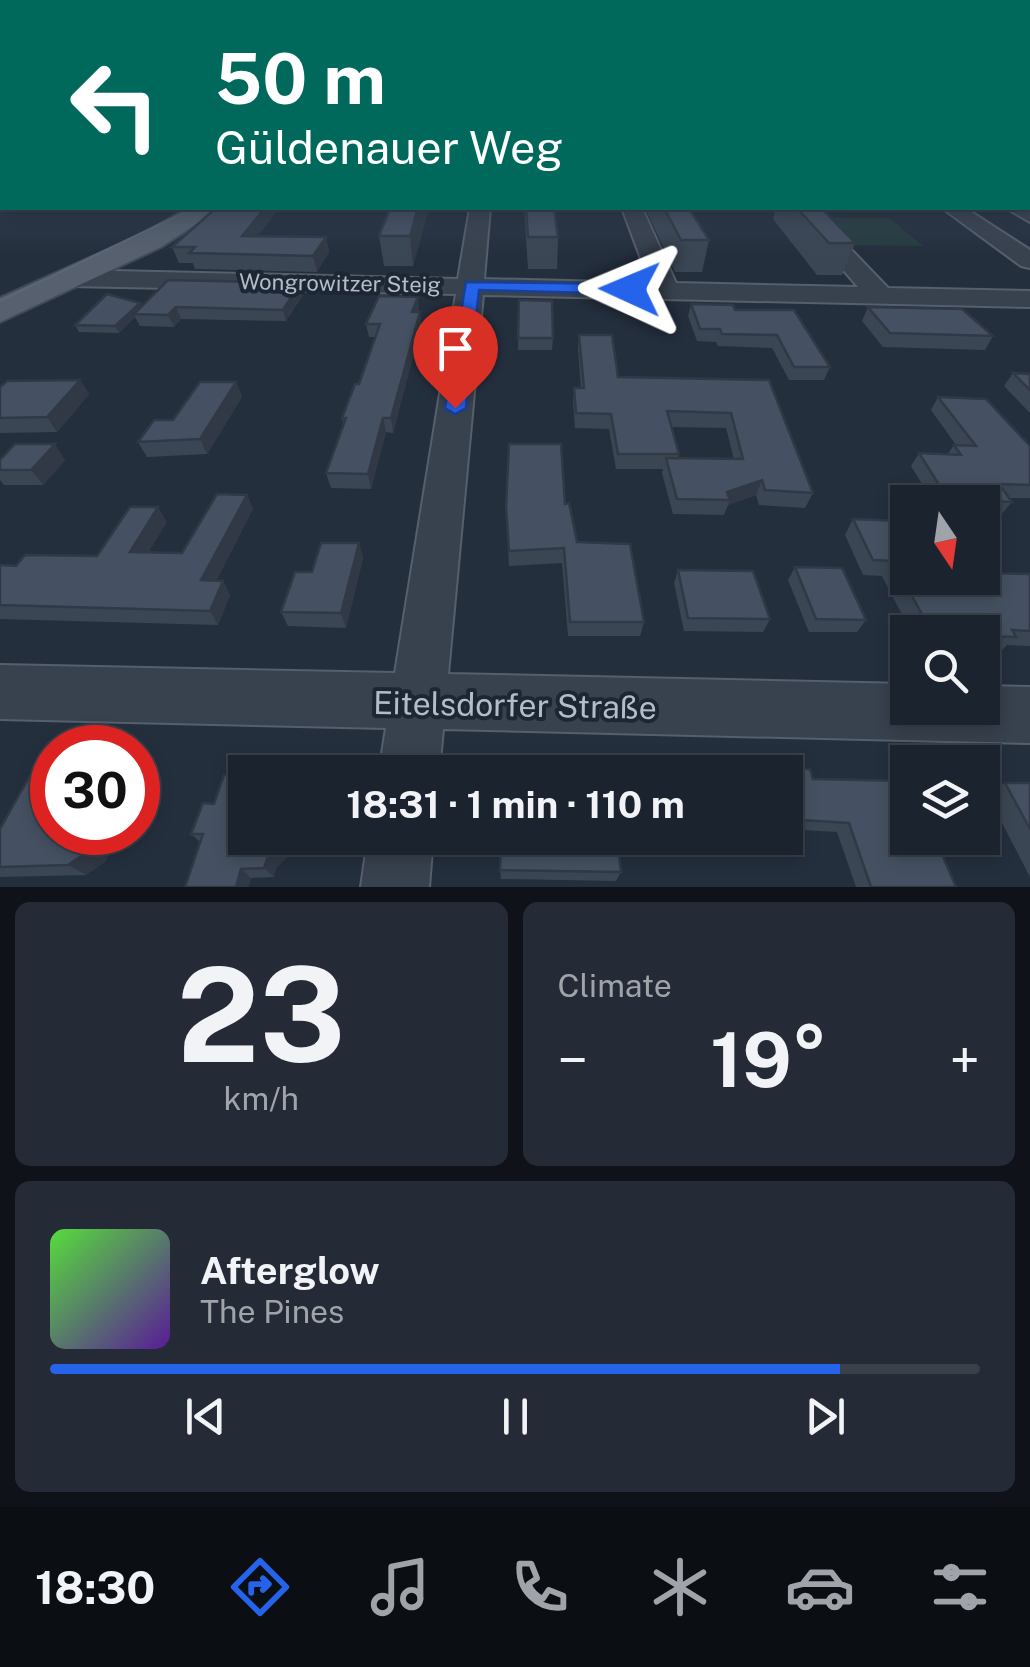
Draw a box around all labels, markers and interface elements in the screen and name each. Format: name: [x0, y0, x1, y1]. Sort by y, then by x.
text: 50 m: [215, 37, 386, 120]
icon: left: [50, 40, 180, 170]
text: Güldenauer Weg: [215, 121, 563, 174]
position arrow: [578, 237, 682, 341]
street label: Wongrowitzer Steig: [239, 268, 441, 298]
pin: [413, 306, 498, 409]
icon: arrive: [428, 321, 483, 376]
north arrow: [890, 485, 1000, 595]
map controls: [890, 485, 1000, 855]
button: search: [890, 615, 1000, 725]
street label: Eitelsdorfer Straße: [373, 684, 657, 726]
speed limit sign: 30: [30, 725, 160, 855]
button: layers: [890, 745, 1000, 855]
text: 18:31 · 1 min · 110 m: [346, 782, 685, 827]
text: 23: [177, 939, 346, 1091]
text: Climate: [558, 967, 672, 1004]
text: 19°: [710, 1016, 827, 1104]
text: −: [558, 1028, 588, 1092]
text: +: [949, 1028, 980, 1092]
text: km/h: [224, 1080, 299, 1117]
text: Afterglow: [200, 1248, 380, 1293]
text: The Pines: [200, 1293, 344, 1330]
icon: previous: [178, 1389, 233, 1444]
icon: pause: [488, 1389, 543, 1444]
icon: next: [798, 1389, 853, 1444]
icon: directions: [225, 1552, 295, 1622]
icon: music: [365, 1552, 435, 1622]
icon: phone: [505, 1552, 575, 1622]
icon: climate: [645, 1552, 715, 1622]
icon: car: [785, 1552, 855, 1622]
icon: filters: [925, 1552, 995, 1622]
text: 18:30: [35, 1561, 155, 1614]

